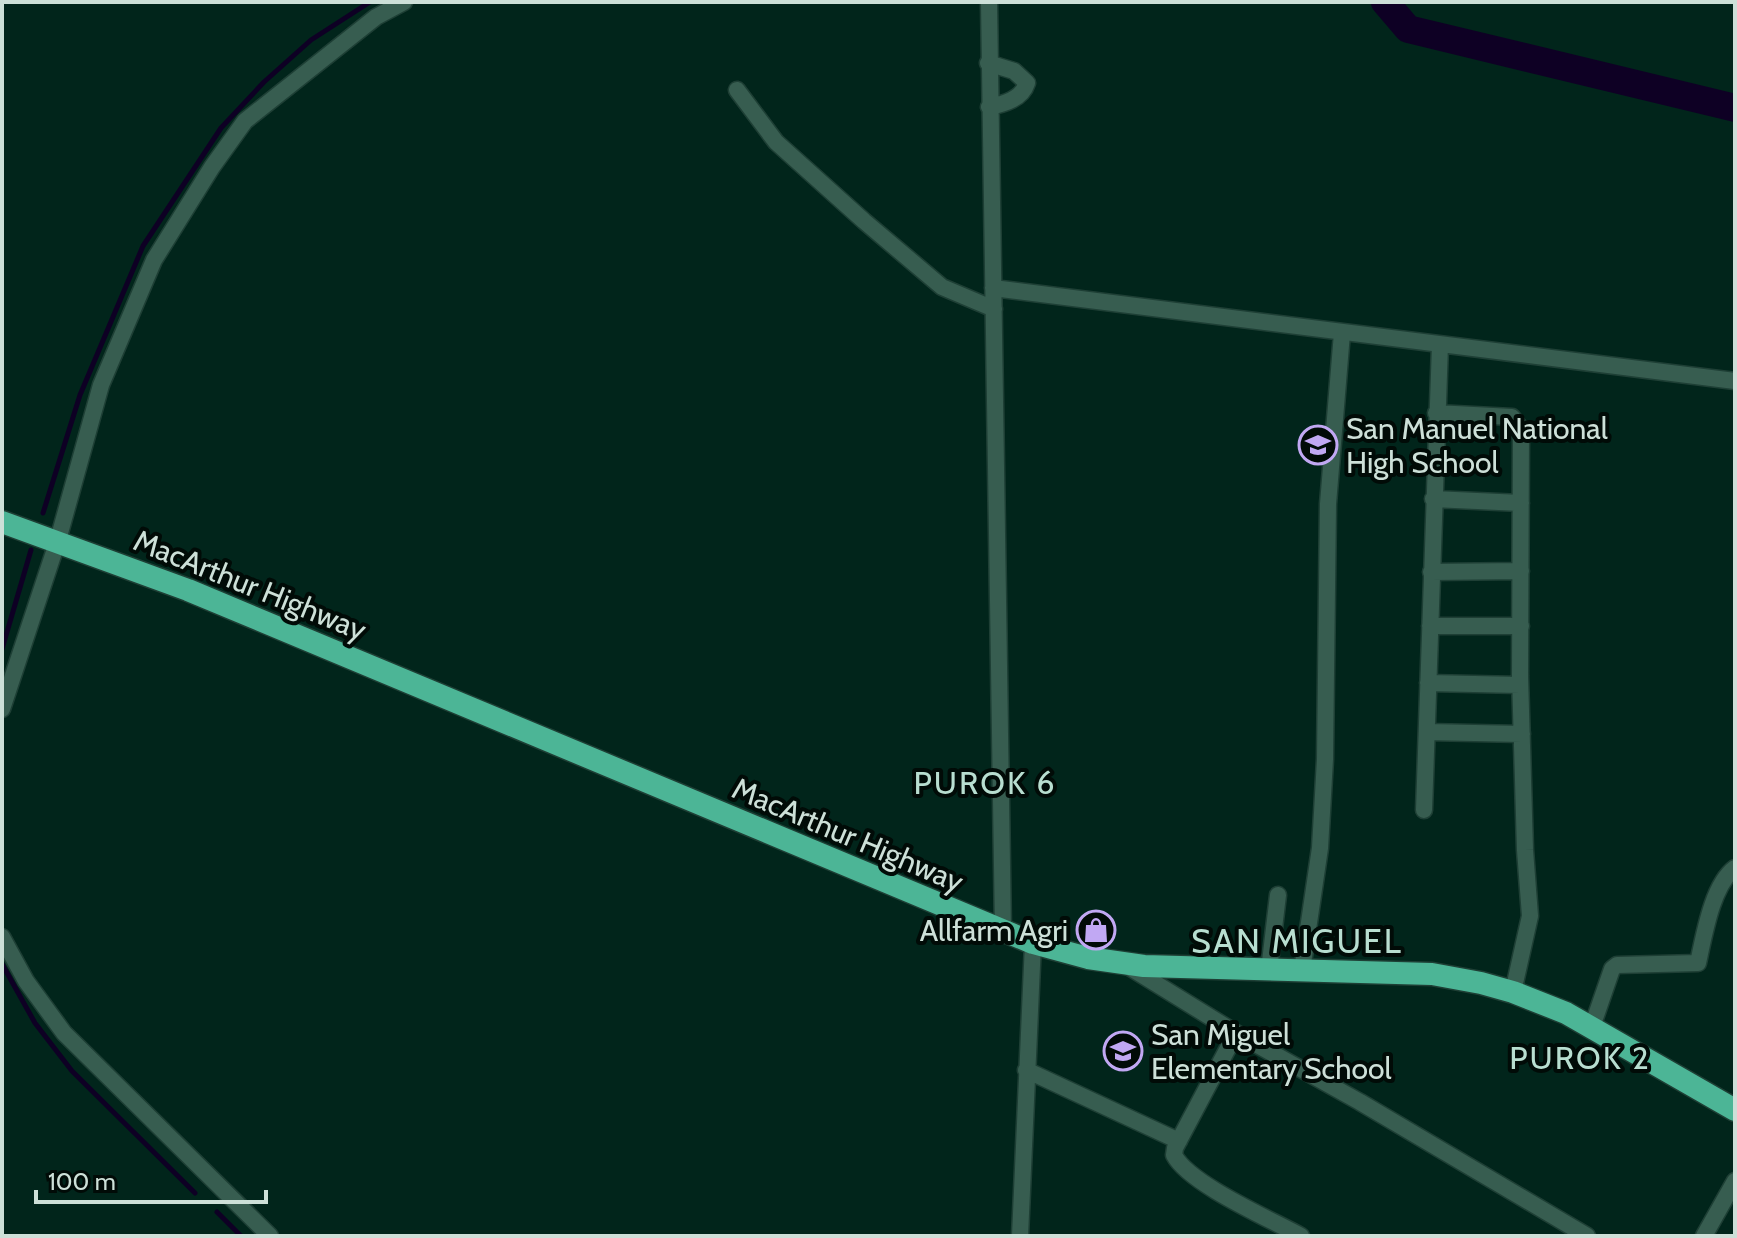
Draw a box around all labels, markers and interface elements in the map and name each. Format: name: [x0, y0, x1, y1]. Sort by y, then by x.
place label: San Manuel National High School: [1346, 410, 1608, 481]
school or university icon: San Manuel National High School: [1297, 424, 1339, 466]
street label: MacArthur Highway: [128, 522, 372, 648]
district label: PUROK 6: [914, 763, 1056, 802]
street label: MacArthur Highway: [727, 770, 969, 900]
shop icon: Allfarm Agri: [1075, 909, 1117, 951]
place label: Allfarm Agri: [920, 912, 1068, 949]
district label: SAN MIGUEL: [1191, 920, 1403, 962]
place label: San Miguel Elementary School: [1151, 1016, 1391, 1087]
school or university icon: San Miguel Elementary School: [1102, 1030, 1144, 1072]
district label: PUROK 2: [1509, 1038, 1651, 1077]
scale bar: [36, 1154, 266, 1204]
text: 100 m: [48, 1167, 116, 1196]

